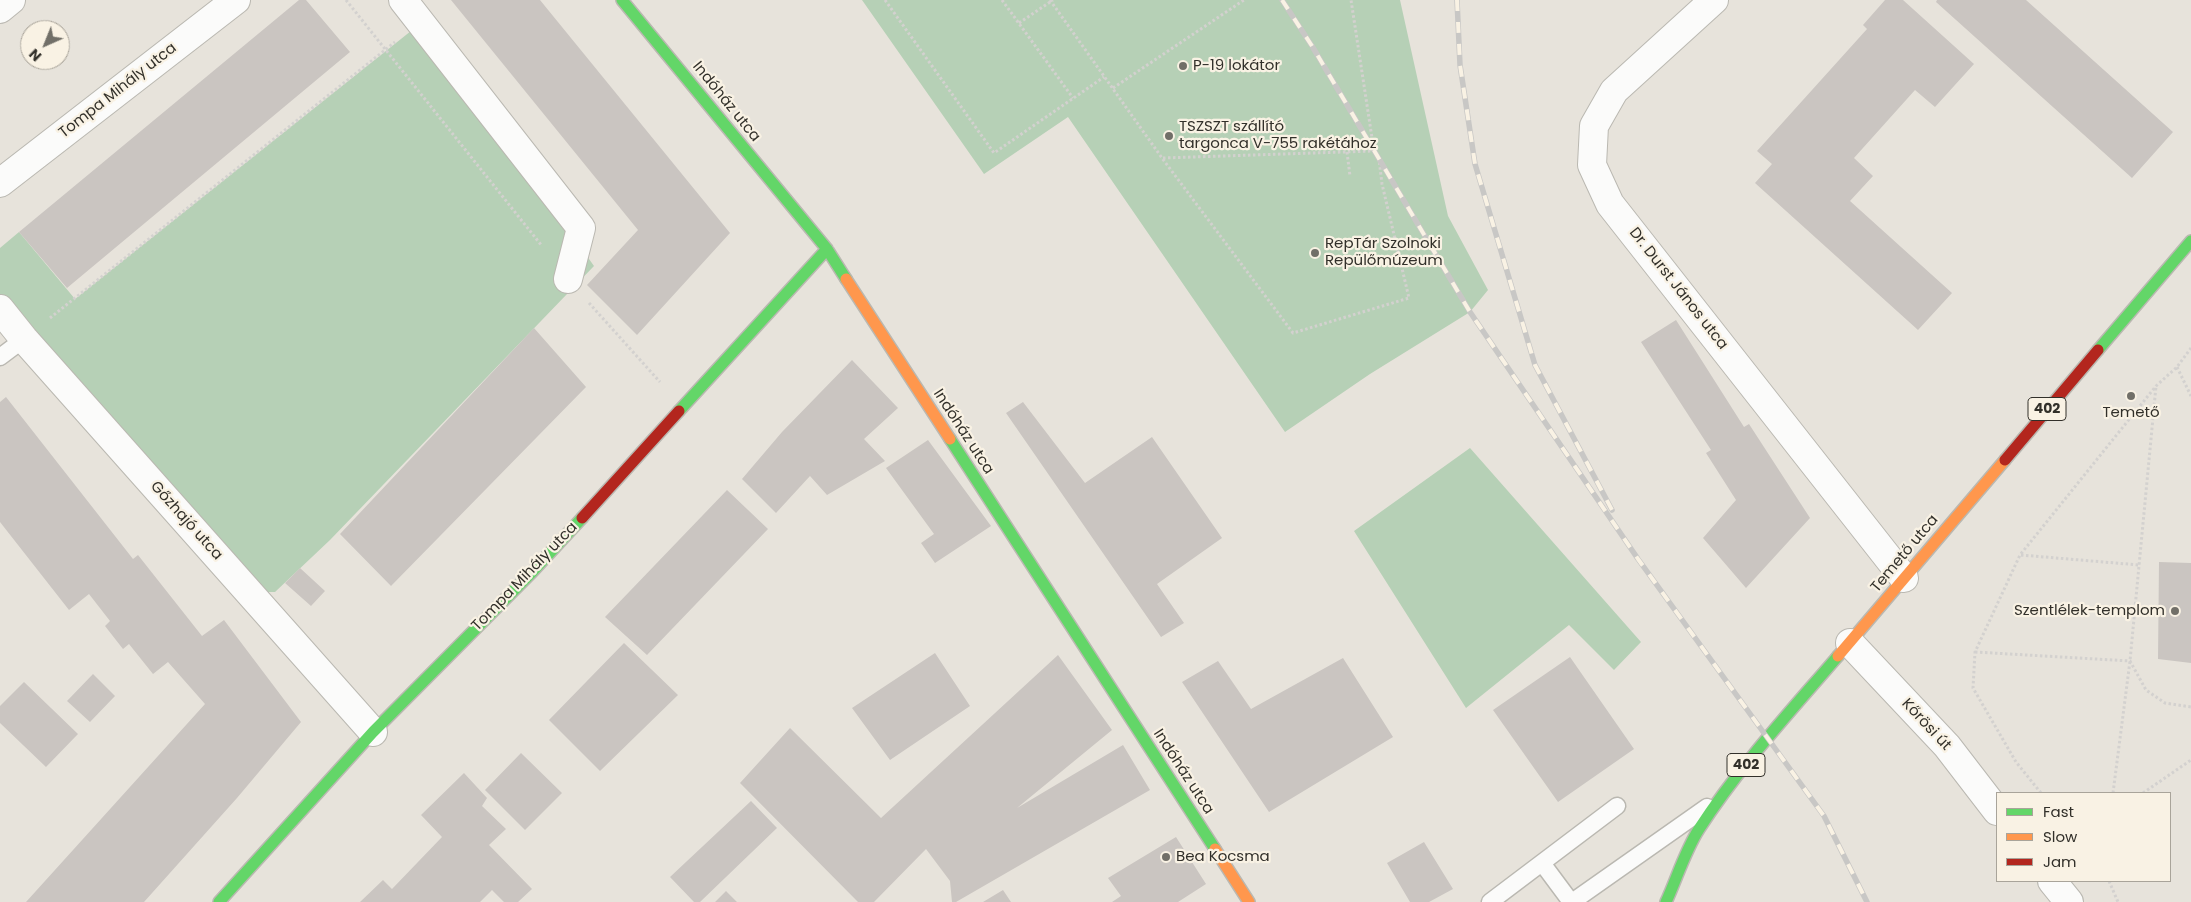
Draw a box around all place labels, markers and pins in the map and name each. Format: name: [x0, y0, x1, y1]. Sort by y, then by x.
place label: P-19 lokátor: [1193, 57, 1280, 75]
marker: P-19 lokátor: [1177, 60, 1189, 72]
place label: TSZSZT szállító targonca V-755 rakétához: [1179, 118, 1377, 153]
marker: TSZSZT szállító targonca V-755 rakétához: [1163, 130, 1175, 142]
place label: RepTár Szolnoki Repülőmúzeum: [1325, 235, 1443, 270]
marker: RepTár Szolnoki Repülőmúzeum: [1309, 247, 1321, 259]
marker: Temető: [2125, 390, 2137, 402]
place label: Temető: [2102, 404, 2160, 422]
place label: Szentlélek-templom: [2014, 602, 2165, 620]
marker: Szentlélek-templom: [2169, 605, 2181, 617]
place label: Bea Kocsma: [1176, 848, 1270, 866]
marker: Bea Kocsma: [1160, 851, 1172, 863]

